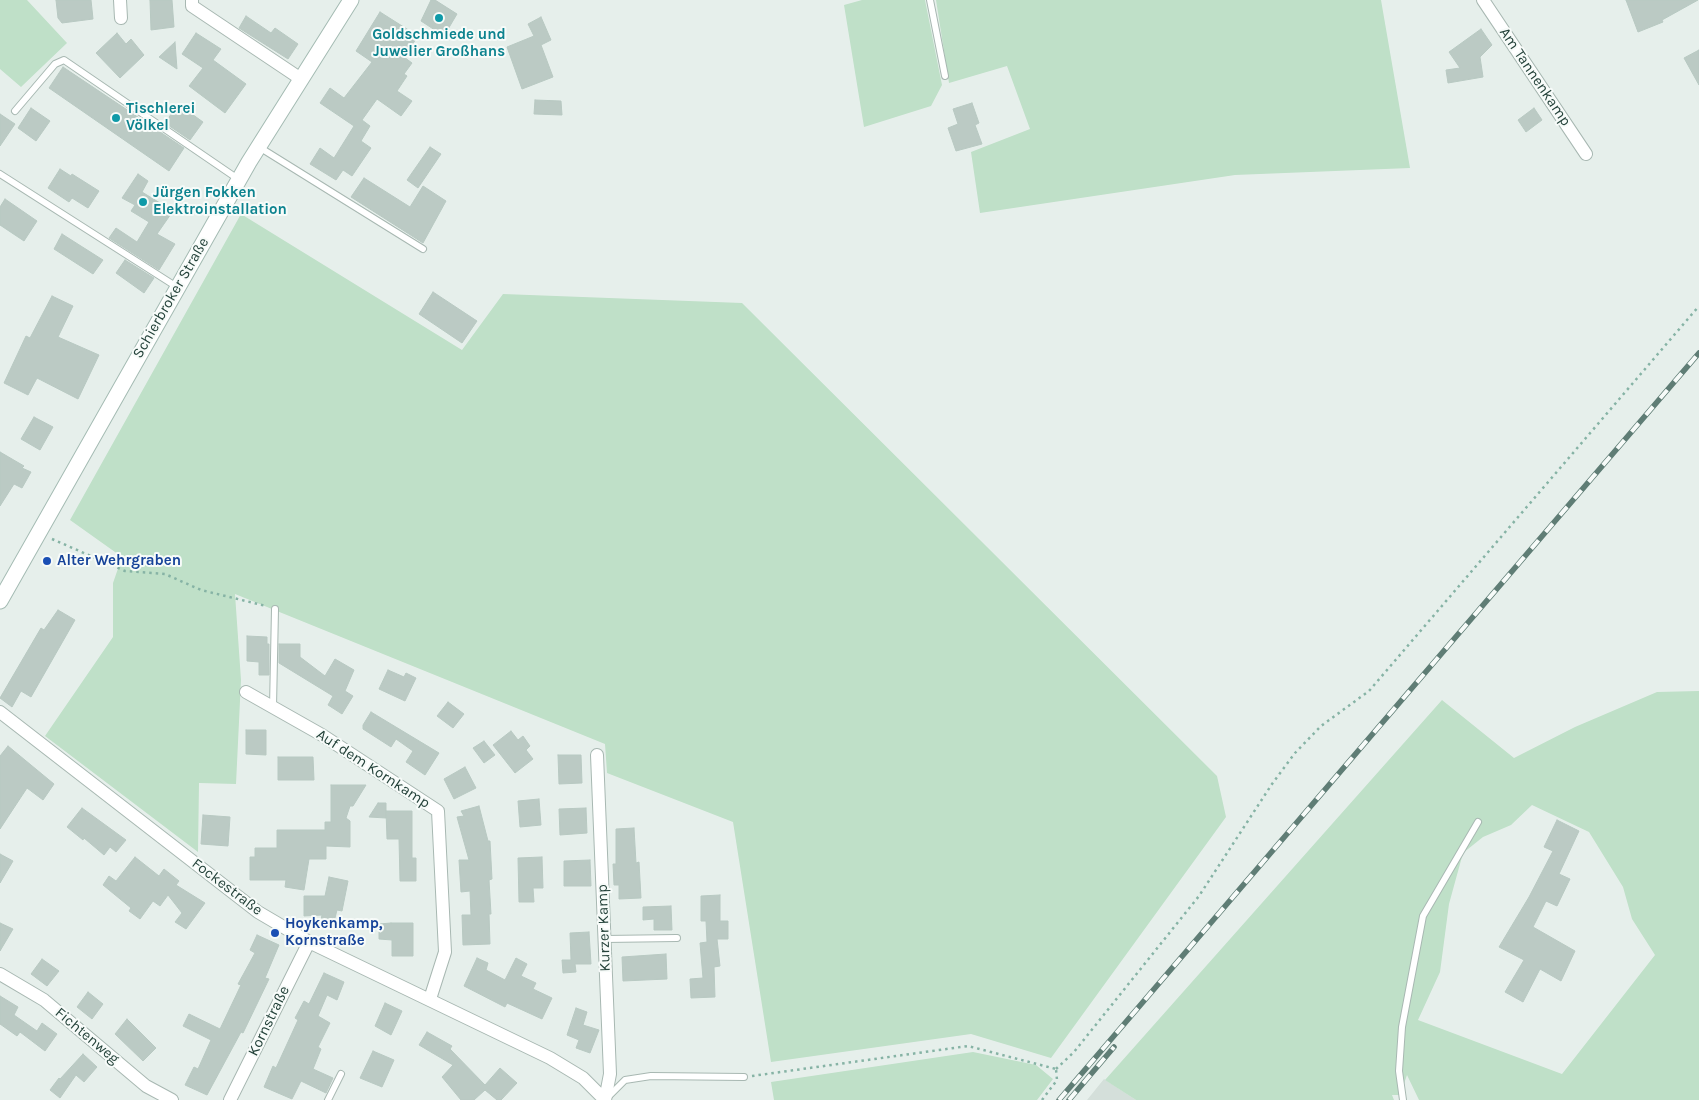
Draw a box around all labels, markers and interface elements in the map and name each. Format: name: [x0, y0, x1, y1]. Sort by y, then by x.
marker: Goldschmiede und Juwelier Großhans: [433, 12, 445, 24]
street label: Am Tannenkamp: [1495, 24, 1575, 130]
place label: Goldschmiede und Juwelier Großhans: [372, 26, 506, 61]
place label: Tischlerei Völkel: [126, 100, 195, 135]
marker: Tischlerei Völkel: [110, 112, 122, 124]
place label: Jürgen Fokken Elektroinstallation: [153, 184, 287, 219]
marker: Jürgen Fokken Elektroinstallation: [137, 196, 149, 208]
street label: Schierbroker Straße: [129, 234, 213, 362]
place label: Alter Wehrgraben: [57, 552, 181, 570]
marker: Alter Wehrgraben: [41, 555, 53, 567]
street label: Auf dem Kornkamp: [313, 726, 433, 812]
street label: Fockestraße: [188, 855, 266, 919]
street label: Kurzer Kamp: [593, 884, 615, 972]
place label: Hoykenkamp, Kornstraße: [285, 915, 383, 950]
marker: Hoykenkamp, Kornstraße: [269, 927, 281, 939]
street label: Kornstraße: [244, 983, 294, 1059]
street label: Fichtenweg: [51, 1004, 123, 1068]

